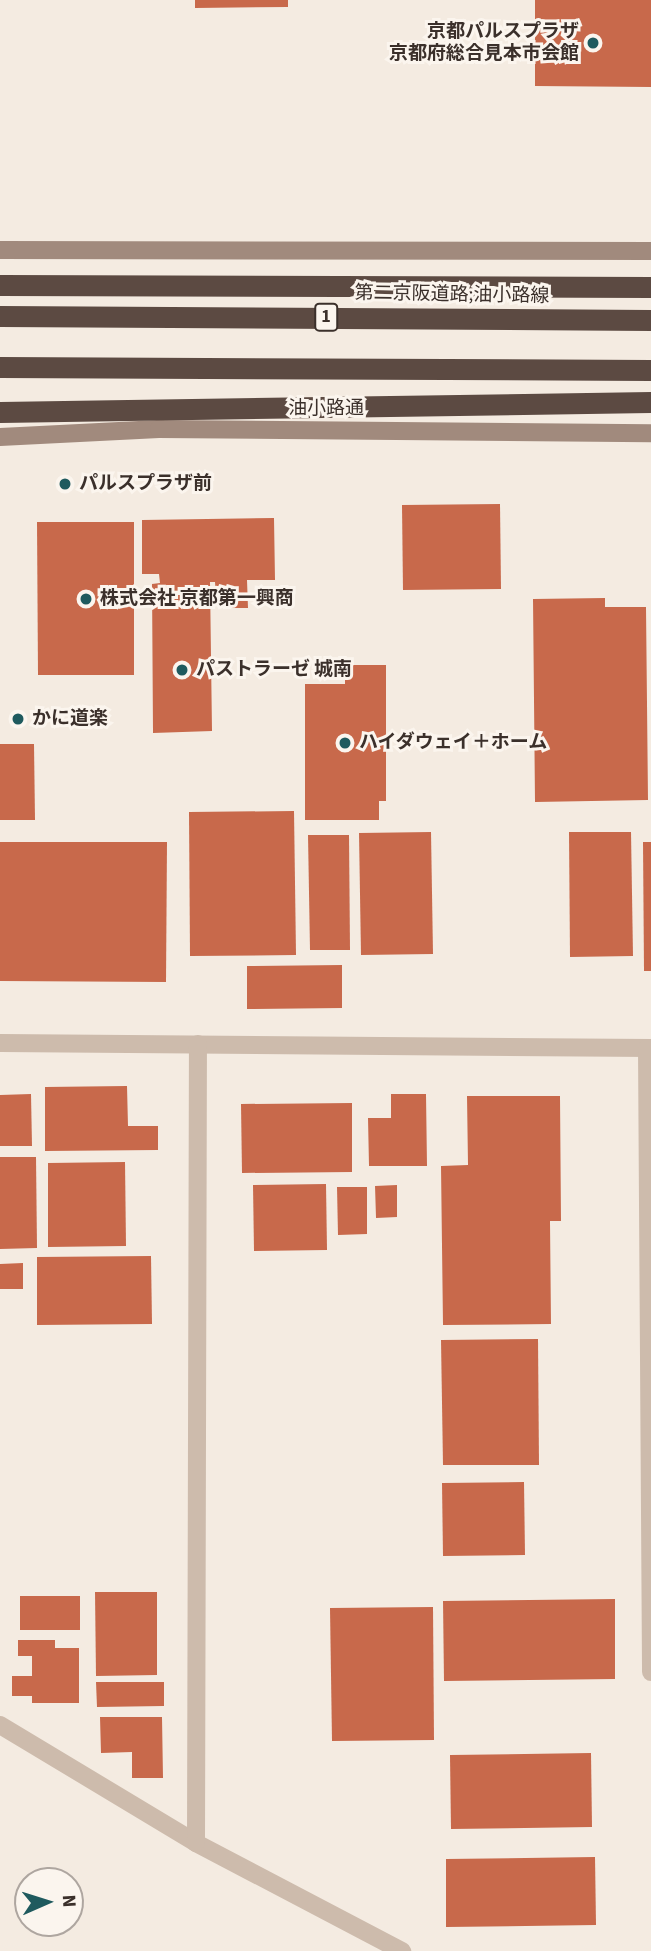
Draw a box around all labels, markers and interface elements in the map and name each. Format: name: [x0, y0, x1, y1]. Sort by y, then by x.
place label: 京都パルスプラザ 京都府総合見本市会館: [389, 21, 579, 65]
marker: 京都パルスプラザ 京都府総合見本市会館: [585, 35, 601, 51]
street label: 第二京阪道路;油小路線: [354, 282, 550, 308]
road number: 1: [314, 302, 338, 332]
street label: 油小路通: [288, 398, 364, 420]
place label: パルスプラザ前: [79, 473, 212, 495]
marker: パルスプラザ前: [57, 476, 73, 492]
place label: 株式会社 京都第一興商: [100, 588, 294, 610]
marker: 株式会社 京都第一興商: [78, 591, 94, 607]
place label: パストラーゼ 城南: [196, 659, 352, 681]
marker: パストラーゼ 城南: [174, 662, 190, 678]
place label: かに道楽: [32, 708, 108, 730]
marker: かに道楽: [10, 711, 26, 727]
place label: ハイダウェイ＋ホーム: [359, 732, 549, 754]
marker: ハイダウェイ＋ホーム: [337, 735, 353, 751]
north arrow: [14, 1867, 84, 1937]
text: N: [55, 1894, 82, 1908]

